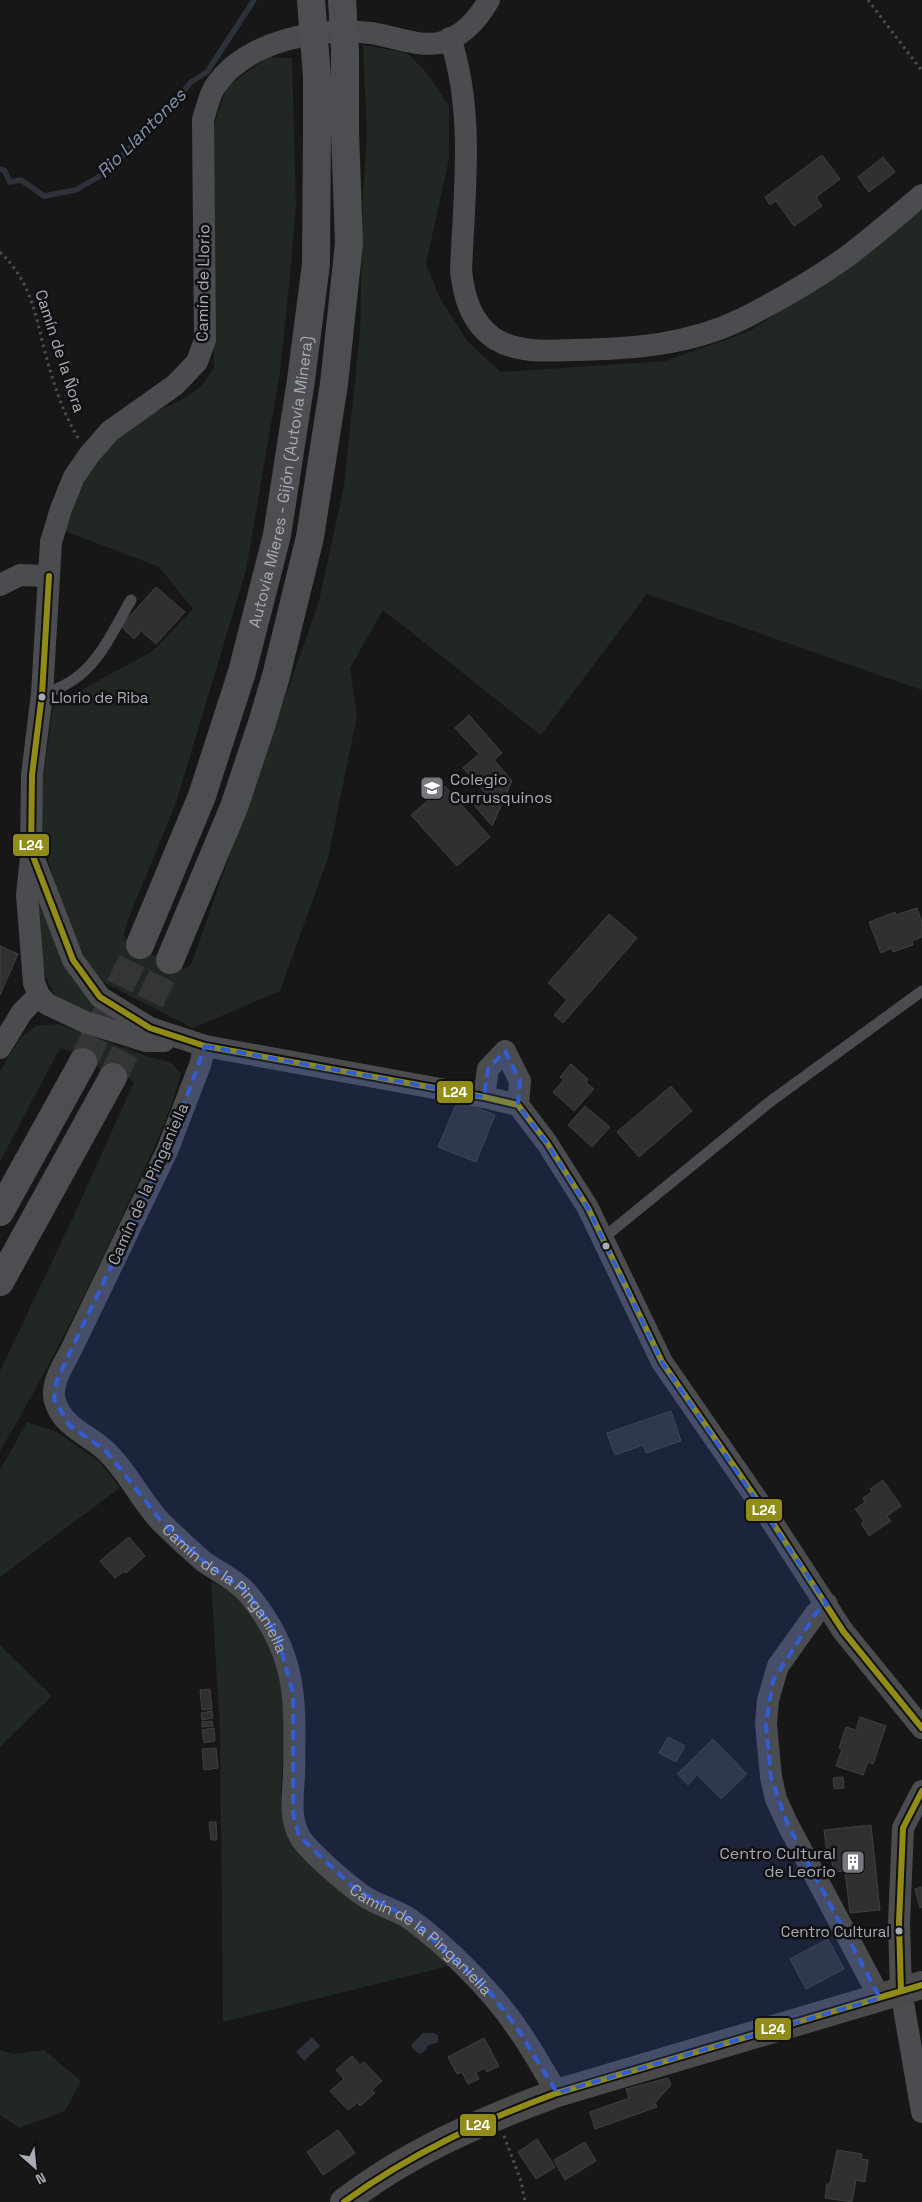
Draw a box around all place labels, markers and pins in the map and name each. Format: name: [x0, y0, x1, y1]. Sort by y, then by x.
place label: Llorio de Riba: [51, 688, 149, 707]
marker: Llorio de Riba: [37, 692, 47, 702]
place label: Colegio Currusquinos: [450, 769, 553, 808]
school or university icon: Colegio Currusquinos: [419, 775, 445, 801]
unlabelled marker: [601, 1241, 611, 1251]
place label: Centro Cultural de Leorio: [720, 1843, 836, 1882]
building icon: Centro Cultural de Leorio: [840, 1849, 866, 1875]
place label: Centro Cultural: [781, 1922, 890, 1941]
marker: Centro Cultural: [894, 1926, 904, 1936]

